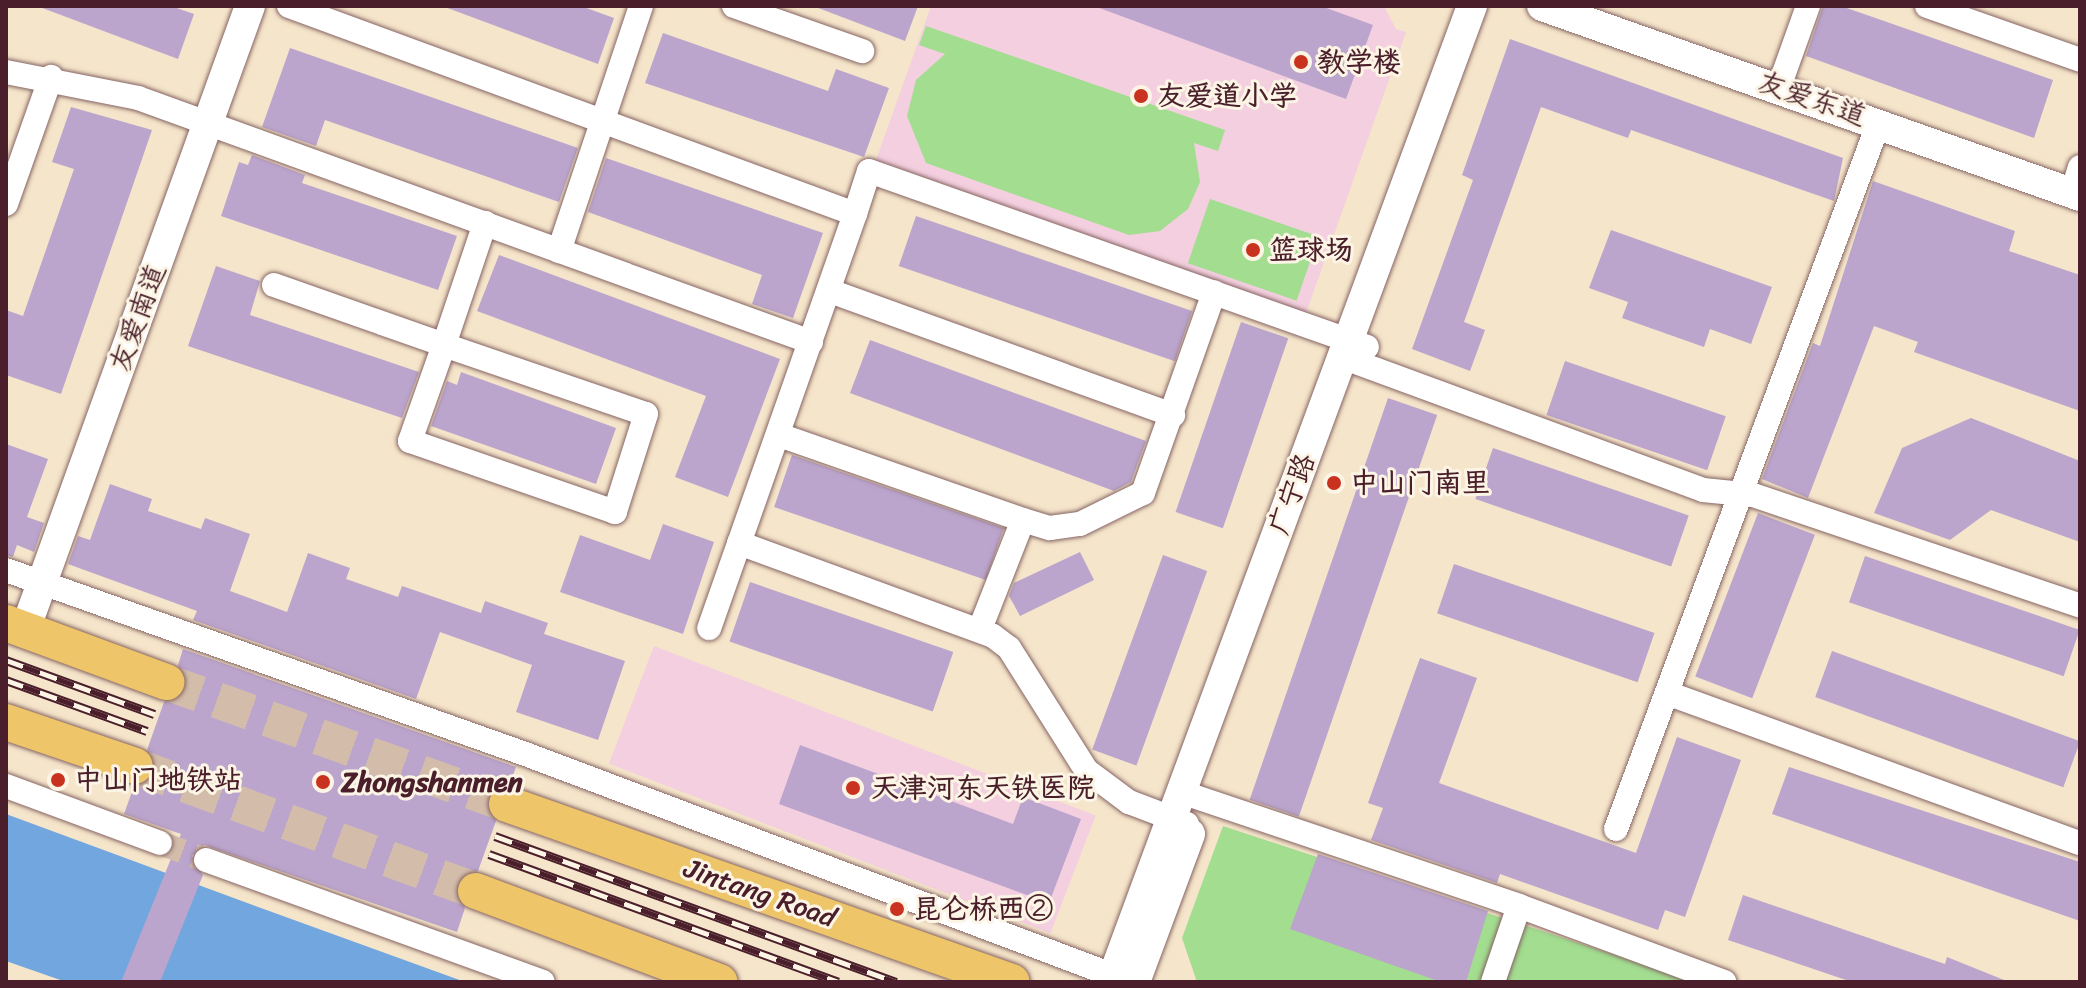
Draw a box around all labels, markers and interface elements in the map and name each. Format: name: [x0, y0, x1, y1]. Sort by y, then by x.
place label: 教学楼: [1317, 45, 1401, 79]
marker: 教学楼: [1292, 53, 1310, 71]
street label: 友爱东道: [1754, 65, 1870, 133]
place label: 友爱道小学: [1157, 79, 1297, 113]
marker: 友爱道小学: [1132, 87, 1150, 105]
place label: 篮球场: [1269, 233, 1353, 267]
marker: 篮球场: [1244, 241, 1262, 259]
street label: 友爱南道: [103, 260, 173, 376]
street label: 广宁路: [1262, 449, 1322, 539]
place label: 中山门南里: [1350, 466, 1490, 500]
marker: 中山门南里: [1325, 474, 1343, 492]
place label: 中山门地铁站: [74, 763, 242, 797]
place label: Zhongshanmen: [341, 765, 523, 799]
marker: 中山门地铁站: [49, 771, 67, 789]
marker: Zhongshanmen: [312, 771, 334, 793]
place label: 天津河东天铁医院: [871, 771, 1095, 805]
marker: 天津河东天铁医院: [842, 777, 864, 799]
street label: Jintang Road: [679, 851, 841, 935]
place label: 昆仑桥西②: [913, 892, 1053, 926]
marker: 昆仑桥西②: [888, 900, 906, 918]

